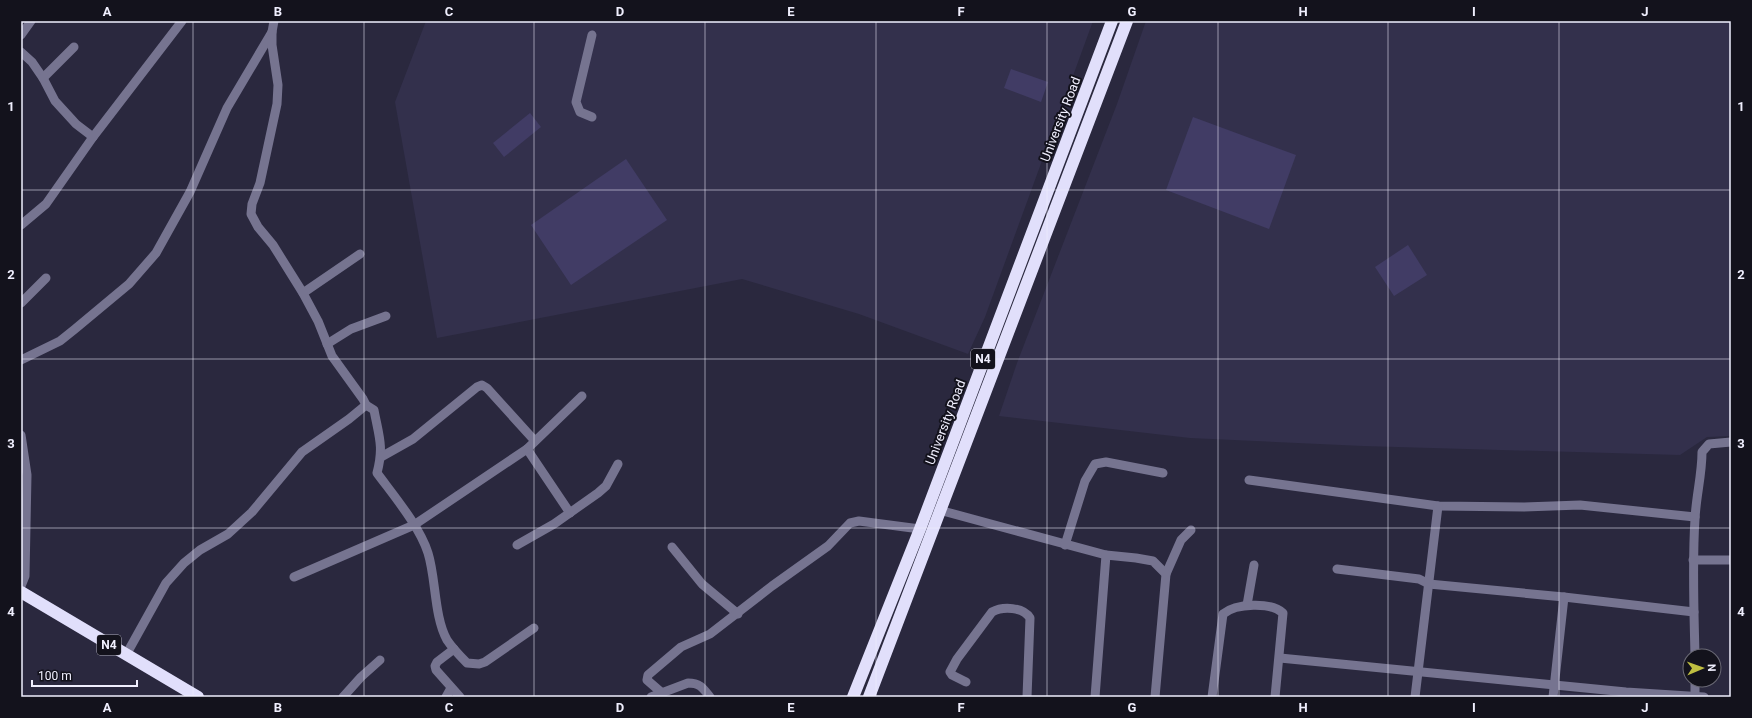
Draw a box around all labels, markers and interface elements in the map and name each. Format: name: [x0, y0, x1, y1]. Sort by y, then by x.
text: A: [103, 4, 112, 19]
text: B: [274, 4, 282, 19]
text: C: [445, 4, 454, 19]
text: D: [616, 4, 624, 19]
text: E: [787, 4, 795, 19]
text: F: [957, 4, 965, 19]
text: G: [1128, 4, 1137, 19]
text: H: [1298, 4, 1308, 19]
text: I: [1472, 4, 1476, 19]
text: J: [1641, 4, 1649, 19]
street label: University Road: [1037, 75, 1084, 164]
text: 1: [7, 99, 15, 114]
text: 1: [1737, 99, 1745, 114]
text: 2: [7, 267, 15, 282]
text: 2: [1737, 267, 1745, 282]
road number: N4: [971, 349, 995, 369]
street label: University Road: [922, 378, 969, 467]
text: 3: [7, 436, 15, 451]
text: 3: [1737, 436, 1745, 451]
text: 4: [7, 604, 15, 619]
text: 4: [1737, 604, 1745, 619]
road number: N4: [97, 635, 121, 655]
north arrow: [1682, 648, 1722, 688]
scale bar: [32, 662, 137, 688]
text: N: [1705, 664, 1718, 672]
text: 100 m: [38, 669, 72, 683]
text: A: [103, 700, 112, 715]
text: B: [274, 700, 282, 715]
text: C: [445, 700, 454, 715]
text: D: [616, 700, 624, 715]
text: E: [787, 700, 795, 715]
text: F: [957, 700, 965, 715]
text: G: [1128, 700, 1137, 715]
text: H: [1298, 700, 1308, 715]
text: I: [1472, 700, 1476, 715]
text: J: [1641, 700, 1649, 715]

